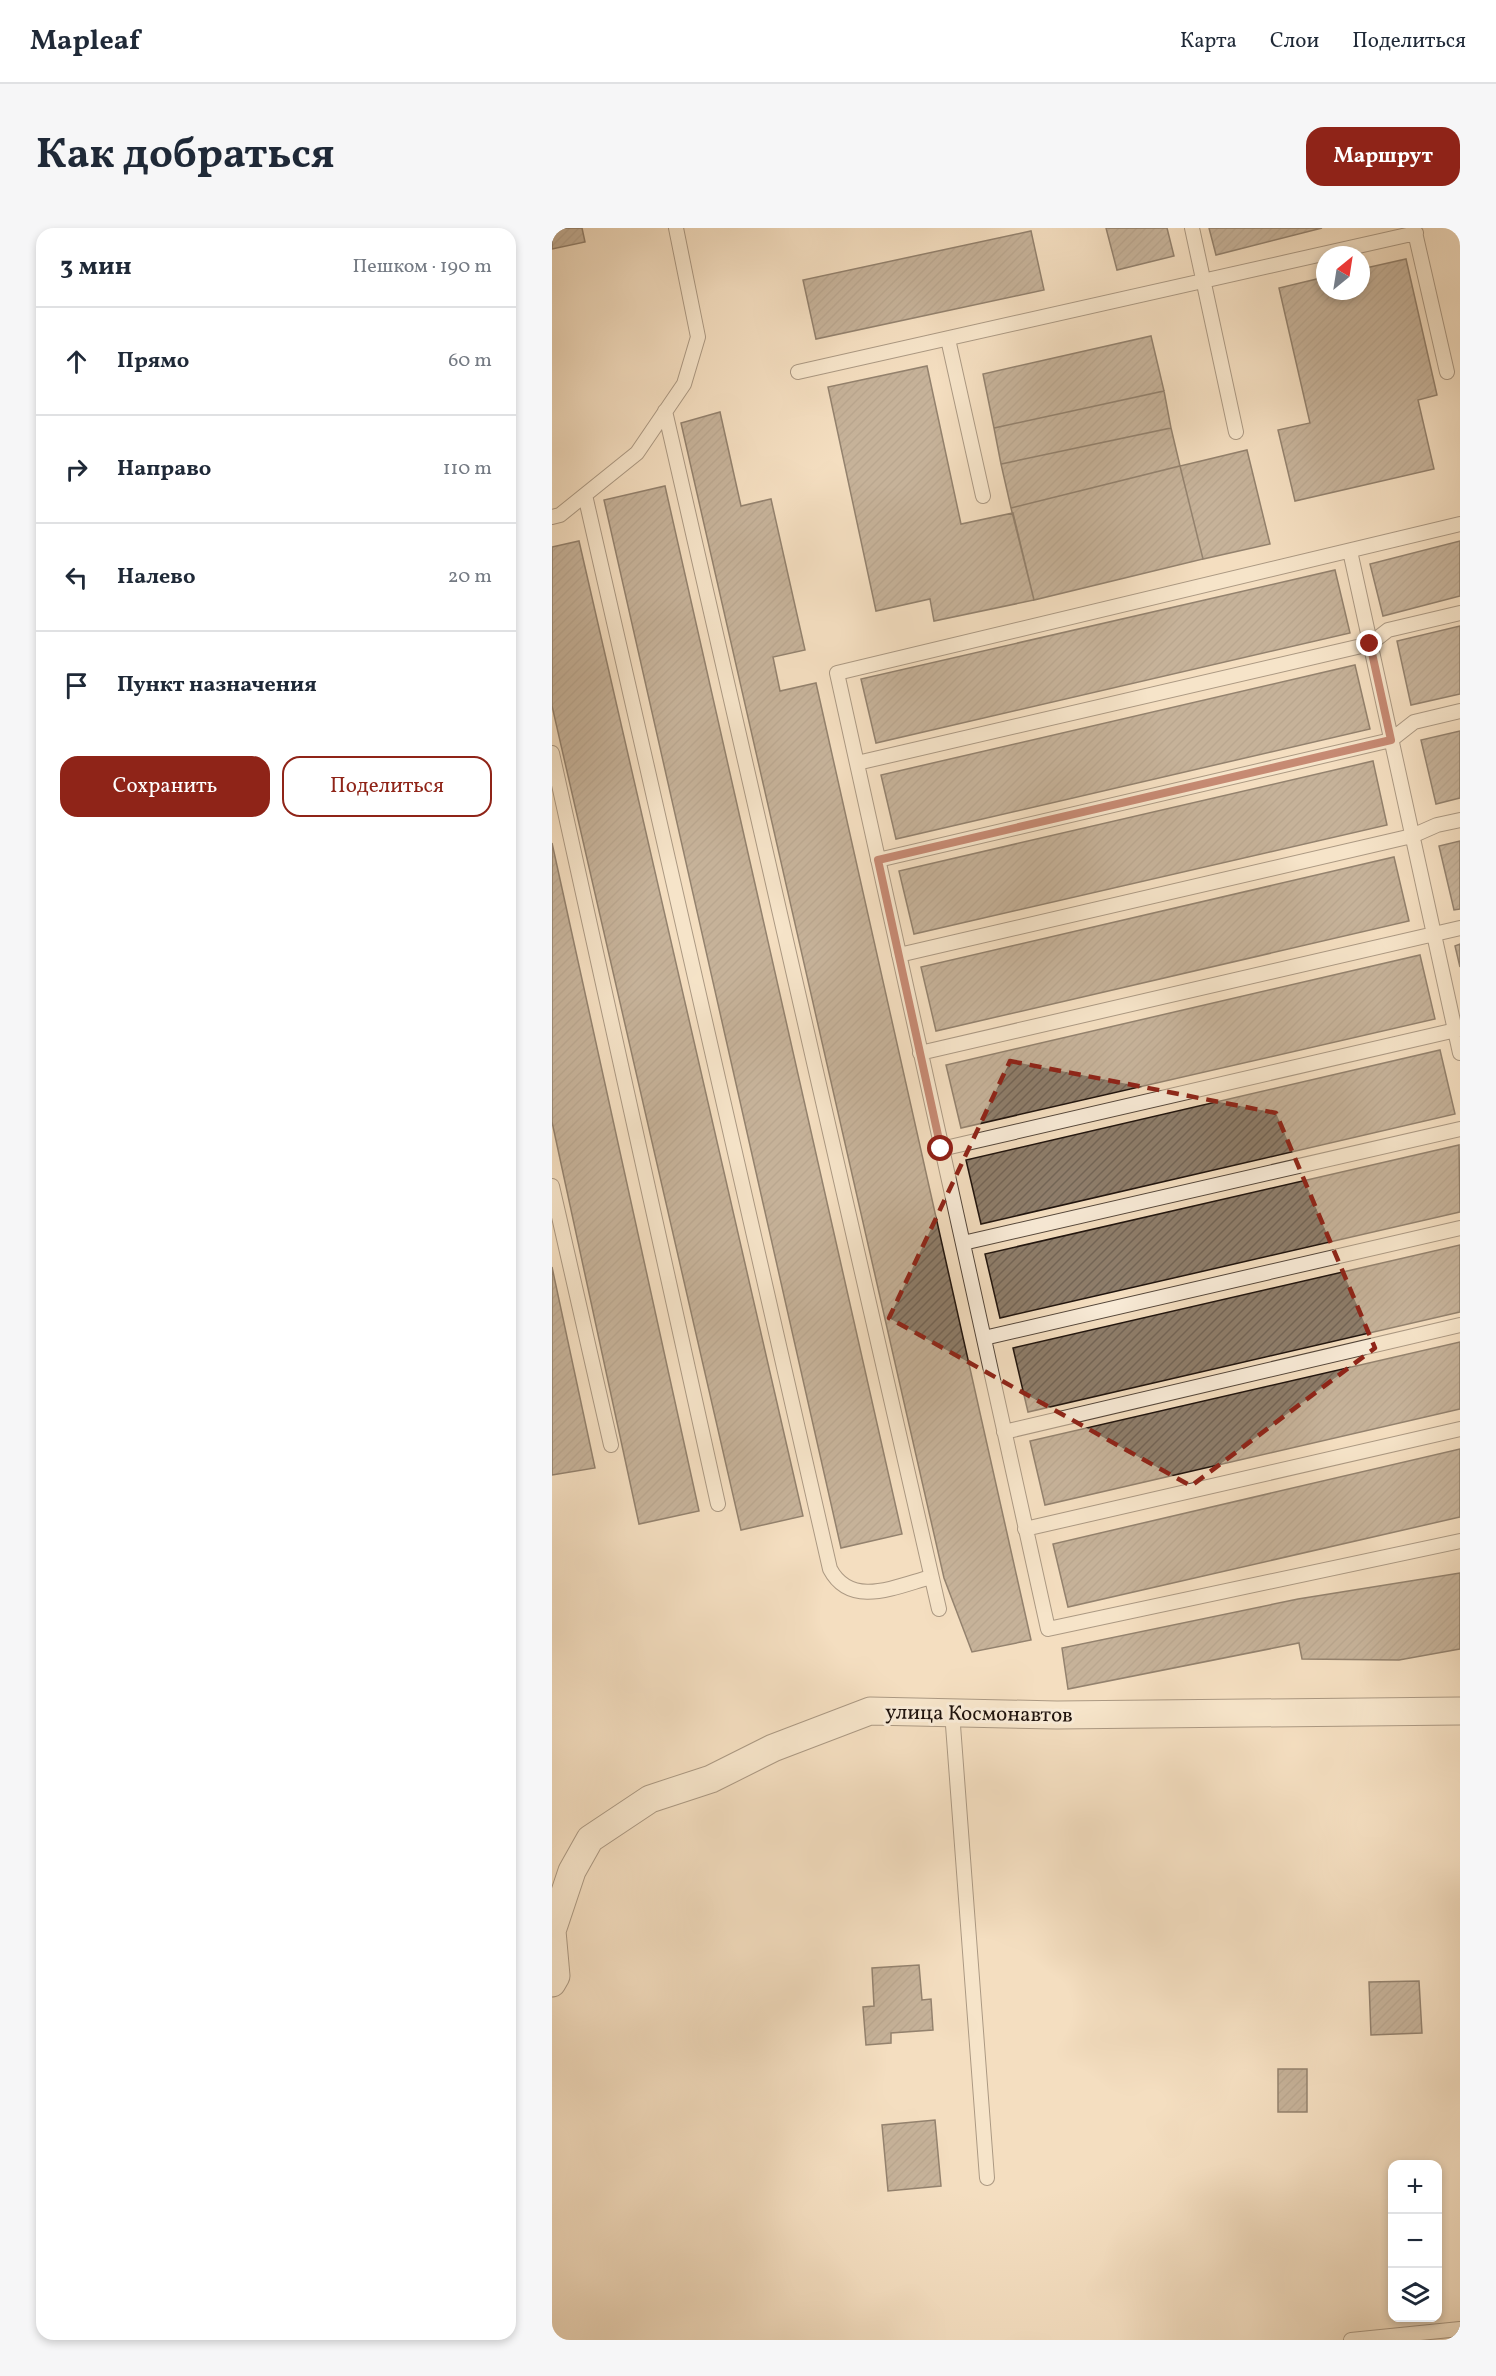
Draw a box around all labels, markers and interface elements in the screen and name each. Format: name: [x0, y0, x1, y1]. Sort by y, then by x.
text: Mapleaf: [30, 22, 140, 61]
text: Карта: [1180, 27, 1237, 56]
text: Слои: [1270, 27, 1319, 56]
text: Поделиться: [1352, 27, 1466, 56]
text: Как добраться: [36, 127, 335, 186]
button: Маршрут: [1306, 127, 1460, 186]
north arrow: [1316, 246, 1370, 300]
text: 3 мин: [60, 249, 132, 285]
text: Пешком · 190 m: [352, 253, 492, 281]
icon: ahead: [60, 345, 93, 378]
text: Прямо: [117, 346, 189, 377]
text: 60 m: [448, 347, 492, 375]
icon: right: [60, 453, 93, 486]
text: Направо: [117, 454, 211, 485]
text: 110 m: [443, 455, 492, 483]
icon: left: [60, 561, 93, 594]
text: Налево: [117, 562, 196, 593]
text: 20 m: [448, 563, 492, 591]
route end: [1356, 630, 1382, 656]
icon: arrive: [60, 669, 93, 702]
text: Пункт назначения: [117, 670, 317, 701]
button: Сохранить: [60, 756, 270, 817]
button: Поделиться: [282, 756, 492, 817]
route start: [927, 1135, 953, 1161]
street label: улица Космонавтов: [885, 1698, 1073, 1731]
map controls: [1388, 2160, 1442, 2322]
button: +: [1388, 2160, 1442, 2214]
button: −: [1388, 2214, 1442, 2268]
button: layers: [1388, 2268, 1442, 2322]

